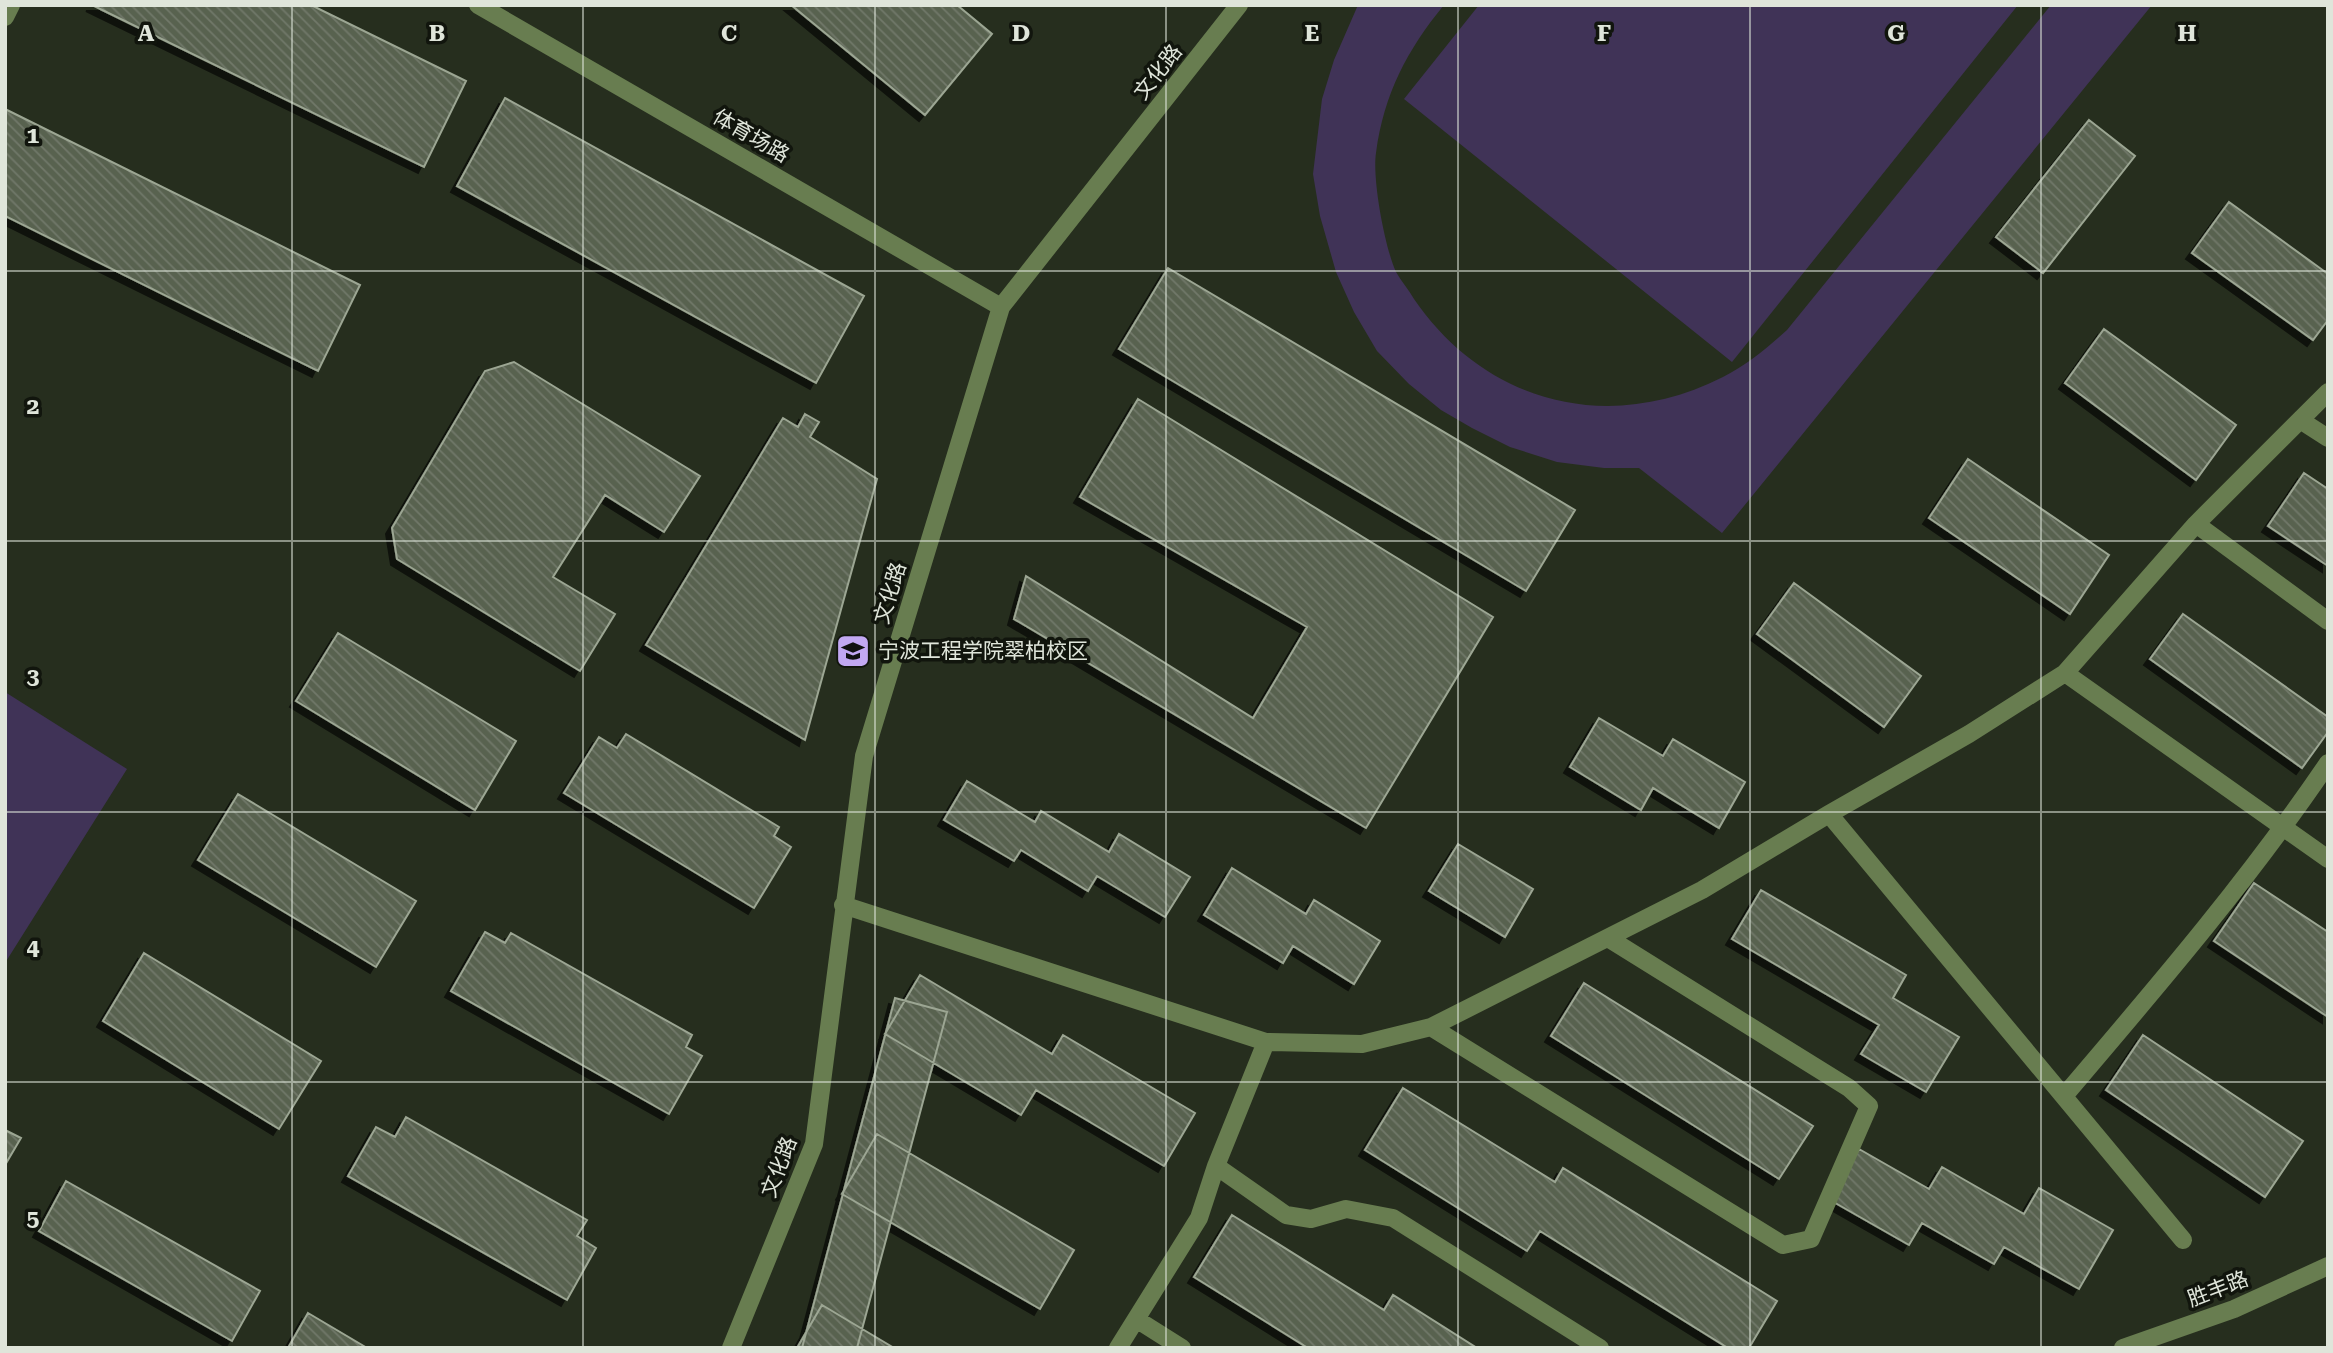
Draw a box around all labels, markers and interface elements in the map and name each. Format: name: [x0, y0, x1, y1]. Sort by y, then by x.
text: A: [138, 20, 155, 47]
text: B: [429, 20, 445, 47]
text: C: [721, 20, 737, 47]
text: D: [1012, 20, 1030, 47]
text: E: [1305, 20, 1319, 47]
text: F: [1597, 20, 1611, 47]
text: G: [1887, 20, 1905, 47]
text: H: [2178, 20, 2197, 47]
street label: 文化路: [1129, 40, 1187, 104]
street label: 体育场路: [709, 105, 793, 167]
text: 1: [27, 122, 40, 149]
text: 2: [27, 393, 39, 420]
street label: 文化路: [869, 559, 911, 627]
school or university icon: 宁波工程学院翠柏校区: [834, 632, 872, 670]
place label: 宁波工程学院翠柏校区: [878, 639, 1088, 663]
text: 3: [27, 663, 40, 690]
text: 4: [27, 934, 40, 961]
street label: 文化路: [757, 1133, 801, 1201]
text: 5: [27, 1205, 40, 1232]
street label: 胜丰路: [2184, 1267, 2252, 1311]

